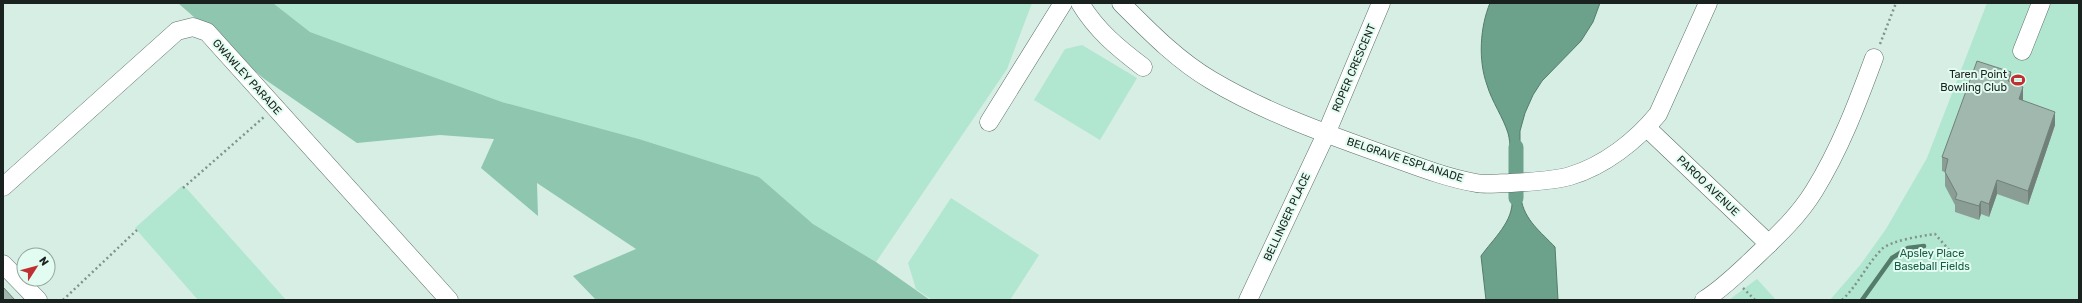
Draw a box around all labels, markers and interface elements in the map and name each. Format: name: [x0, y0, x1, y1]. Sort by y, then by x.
street label: ROPER CRESCENT: [1330, 21, 1379, 114]
street label: GWAWLEY PARADE: [210, 37, 284, 118]
place label: Taren Point Bowling Club: [1940, 68, 2008, 94]
sports icon: Taren Point Bowling Club: [2010, 72, 2026, 88]
street label: BELGRAVE ESPLANADE: [1345, 135, 1465, 185]
street label: PAROO AVENUE: [1674, 153, 1742, 219]
street label: BELLINGER PLACE: [1261, 171, 1313, 263]
north arrow: [16, 247, 56, 287]
park label: Apsley Place Baseball Fields: [1894, 247, 1970, 273]
text: N: [36, 254, 51, 269]

